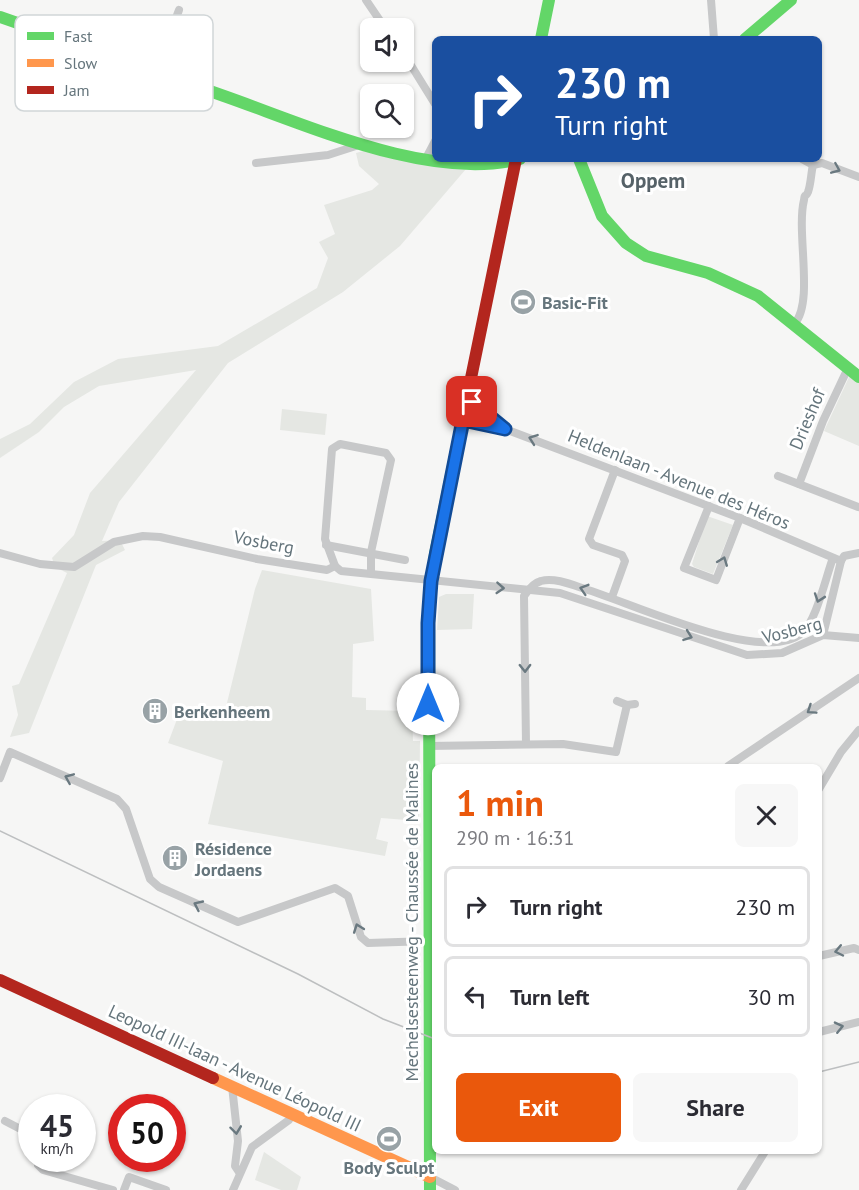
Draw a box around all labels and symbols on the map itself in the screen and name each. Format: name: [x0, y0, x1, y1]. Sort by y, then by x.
legend: [15, 15, 213, 111]
text: Fast: [64, 26, 93, 46]
text: Slow: [64, 53, 98, 73]
text: Jam: [63, 80, 90, 100]
one-way arrow: [830, 162, 841, 174]
district label: Oppem: [621, 167, 685, 194]
sports icon: Basic-Fit: [508, 287, 538, 317]
place label: Basic-Fit: [542, 291, 609, 314]
pin: [446, 376, 497, 427]
street label: Drieshof: [784, 384, 831, 453]
street label: Heldenlaan - Avenue des Héros: [565, 424, 793, 534]
one-way arrow: [528, 434, 539, 446]
street label: Vosberg: [231, 525, 296, 559]
one-way arrow: [716, 556, 729, 566]
one-way arrow: [496, 581, 505, 594]
one-way arrow: [579, 584, 590, 596]
one-way arrow: [813, 592, 826, 603]
street label: Vosberg: [759, 611, 824, 649]
one-way arrow: [682, 628, 693, 641]
one-way arrow: [519, 664, 531, 673]
position arrow: [396, 672, 460, 736]
building icon: Berkenheem: [140, 696, 170, 726]
place label: Berkenheem: [174, 700, 270, 723]
one-way arrow: [806, 703, 817, 714]
street label: Mechelsesteenweg - Chaussée de Malines: [400, 763, 423, 1081]
one-way arrow: [65, 773, 76, 785]
place label: Résidence Jordaens: [194, 837, 272, 881]
building icon: Résidence Jordaens: [160, 843, 190, 873]
one-way arrow: [194, 900, 205, 912]
one-way arrow: [353, 923, 366, 934]
one-way arrow: [834, 944, 844, 957]
street label: Leopold III-laan - Avenue Léopold III: [105, 999, 365, 1137]
one-way arrow: [834, 1022, 844, 1035]
speed limit sign: 50: [108, 1094, 186, 1172]
sports icon: Body Sculpt: [374, 1124, 404, 1154]
one-way arrow: [229, 1125, 242, 1135]
place label: Body Sculpt: [344, 1156, 435, 1179]

